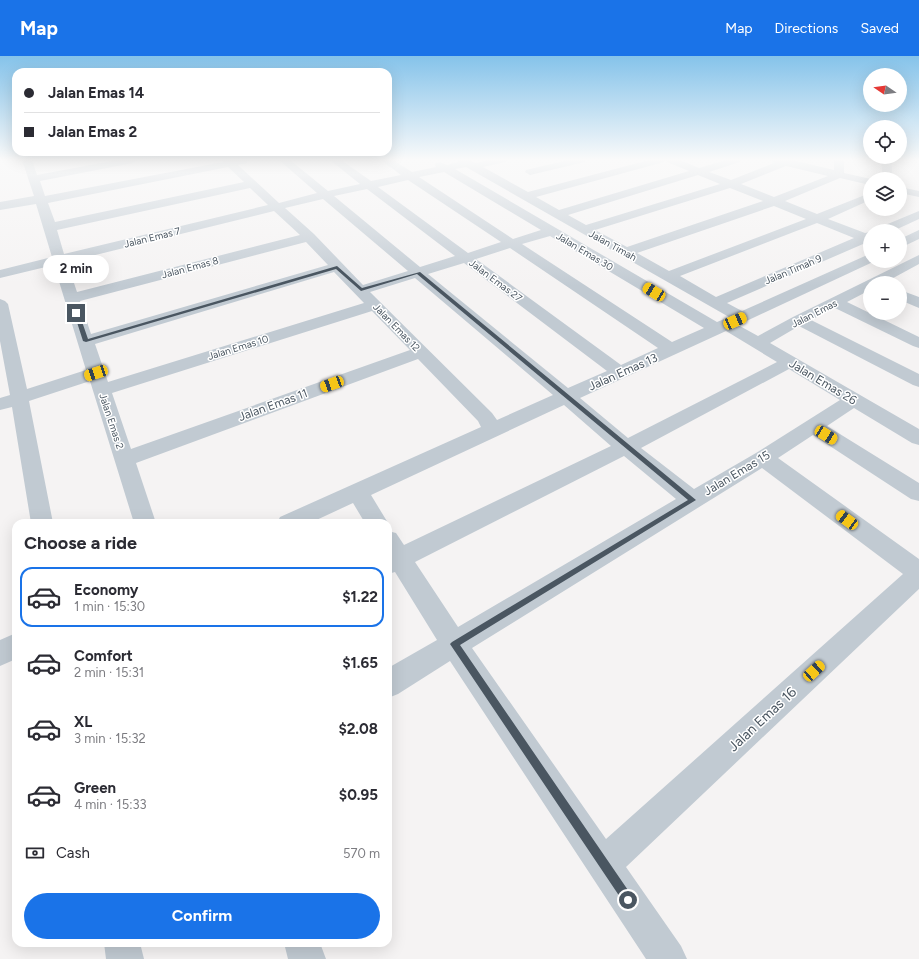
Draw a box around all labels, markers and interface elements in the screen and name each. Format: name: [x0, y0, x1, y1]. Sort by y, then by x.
text: Map: [20, 17, 58, 40]
text: Map: [725, 20, 753, 37]
text: Directions: [775, 20, 838, 37]
text: Saved: [860, 20, 899, 37]
north arrow: [863, 68, 907, 112]
map controls: [863, 68, 907, 320]
text: Jalan Emas 14: [48, 84, 144, 102]
button: locate: [863, 120, 907, 164]
text: Jalan Emas 2: [48, 123, 137, 141]
button: layers: [863, 172, 907, 216]
street label: Jalan Emas 7: [123, 224, 182, 251]
button: +: [863, 224, 907, 268]
street label: Jalan Timah: [587, 227, 639, 264]
street label: Jalan Emas 30: [554, 229, 616, 274]
street label: Jalan Timah 9: [763, 251, 824, 287]
street label: Jalan Emas 8: [160, 254, 220, 281]
callout: 2 min: [43, 255, 109, 283]
street label: Jalan Emas 27: [467, 256, 525, 305]
text: 2 min: [60, 261, 92, 276]
button: −: [863, 276, 907, 320]
car: [641, 281, 667, 303]
street label: Jalan Emas: [789, 296, 840, 331]
street label: Jalan Emas 12: [370, 301, 423, 354]
route end: [67, 304, 85, 322]
car: [722, 311, 748, 331]
street label: Jalan Emas 10: [206, 332, 270, 363]
street label: Jalan Emas 13: [586, 351, 660, 393]
street label: Jalan Emas 26: [787, 356, 859, 408]
car: [83, 364, 109, 382]
car: [319, 374, 345, 394]
street label: Jalan Emas 11: [236, 386, 310, 424]
street label: Jalan Emas 2: [96, 392, 127, 451]
car: [813, 424, 839, 446]
street label: Jalan Emas 15: [701, 448, 773, 498]
car: [834, 508, 860, 532]
text: Choose a ride: [24, 532, 137, 554]
icon: car: [26, 579, 62, 615]
text: Economy: [74, 581, 139, 599]
text: $1.22: [342, 588, 378, 606]
text: 1 min · 15:30: [74, 599, 145, 614]
icon: car: [26, 645, 62, 681]
text: Comfort: [74, 647, 133, 665]
text: $1.65: [342, 654, 378, 672]
car: [801, 659, 827, 683]
text: 2 min · 15:31: [74, 665, 144, 680]
street label: Jalan Emas 16: [725, 683, 800, 755]
icon: car: [26, 711, 62, 747]
text: XL: [74, 713, 92, 731]
text: $2.08: [338, 720, 378, 738]
text: 3 min · 15:32: [74, 731, 146, 746]
icon: car: [26, 777, 62, 813]
text: Green: [74, 779, 116, 797]
text: $0.95: [339, 786, 378, 804]
text: 4 min · 15:33: [74, 797, 147, 812]
icon: cash: [24, 842, 46, 864]
text: Cash: [56, 844, 90, 862]
text: 570 m: [343, 846, 380, 861]
route start: [619, 891, 637, 909]
button: Confirm: [24, 893, 380, 939]

